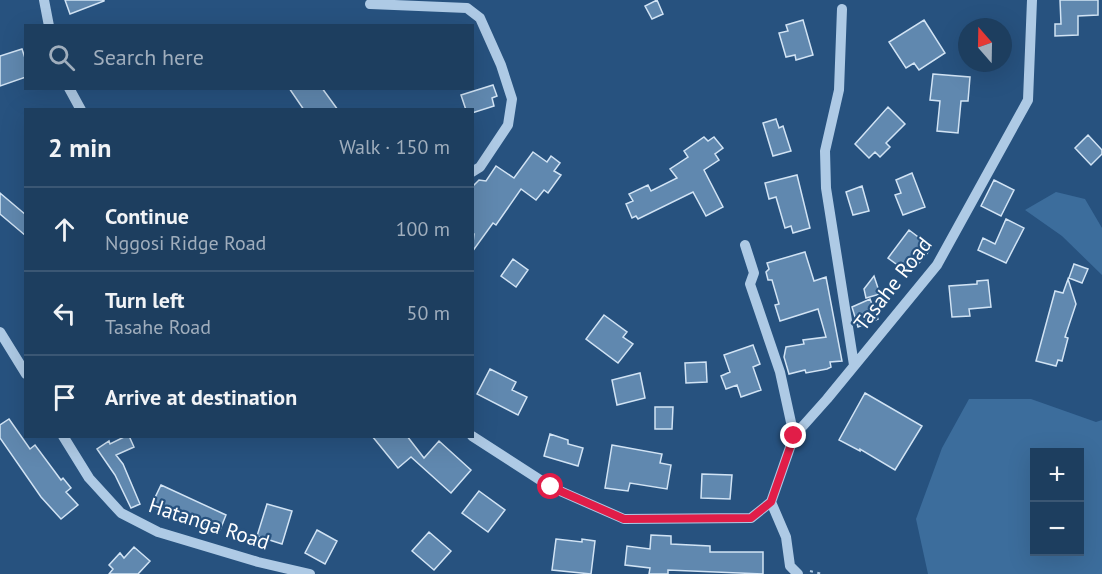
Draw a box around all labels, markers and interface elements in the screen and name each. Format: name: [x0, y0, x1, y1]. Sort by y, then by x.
north arrow: [958, 18, 1012, 72]
search box: [24, 24, 474, 90]
icon: search: [45, 41, 78, 74]
text: Search here: [93, 43, 204, 71]
text: 2 min: [48, 131, 111, 164]
text: Walk · 150 m: [339, 134, 450, 160]
text: Continue: [105, 202, 189, 230]
icon: ahead: [48, 213, 81, 246]
text: 100 m: [396, 216, 450, 242]
text: Nggosi Ridge Road: [105, 230, 266, 256]
street label: Tasahe Road: [848, 232, 938, 336]
text: Turn left: [105, 286, 185, 314]
icon: left: [48, 297, 81, 330]
text: 50 m: [407, 300, 450, 326]
text: Tasahe Road: [105, 314, 211, 340]
icon: arrive: [48, 381, 81, 414]
text: Arrive at destination: [105, 383, 297, 411]
route end: [780, 422, 806, 448]
map controls: [1030, 448, 1084, 556]
button: +: [1030, 448, 1084, 502]
route start: [537, 473, 563, 499]
street label: Hatanga Road: [145, 491, 273, 556]
button: −: [1030, 502, 1084, 556]

